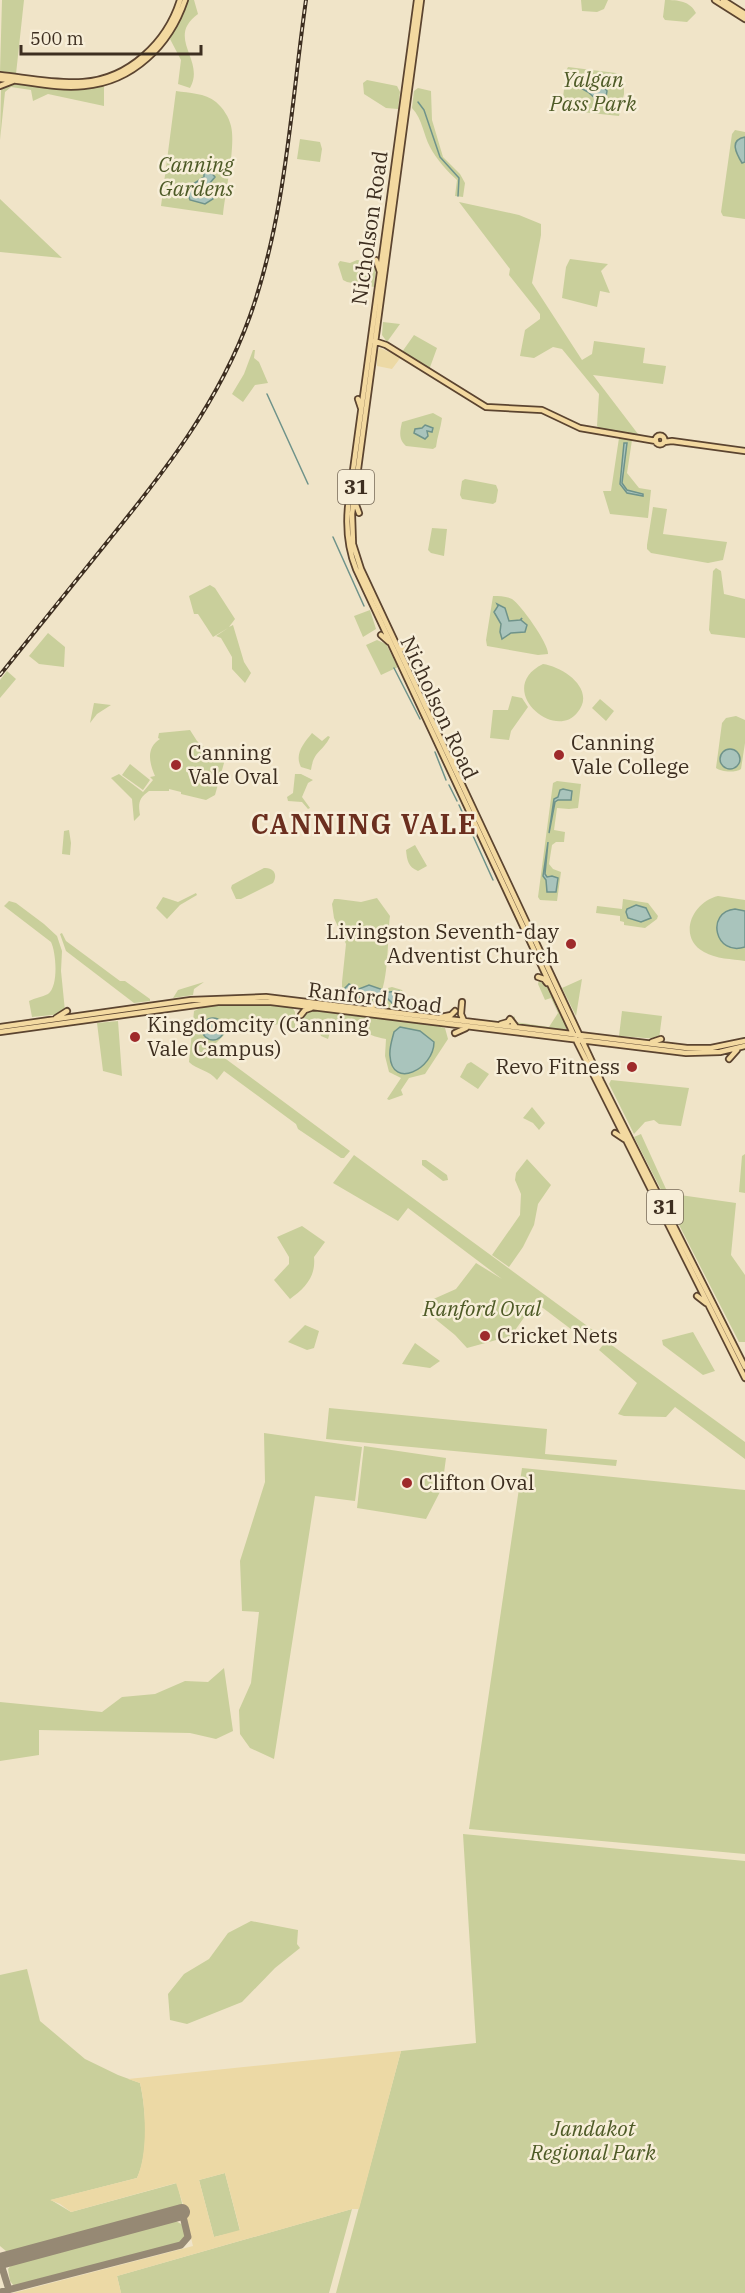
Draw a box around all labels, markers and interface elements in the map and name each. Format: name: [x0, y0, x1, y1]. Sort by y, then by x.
scale bar: [21, 18, 201, 56]
text: 500 m: [30, 27, 84, 50]
park label: Yalgan Pass Park: [548, 65, 637, 117]
street label: Nicholson Road: [344, 149, 394, 307]
park label: Canning Gardens: [158, 150, 235, 202]
road number: 31: [338, 470, 374, 504]
street label: Nicholson Road: [394, 631, 486, 784]
place label: Canning Vale College: [571, 728, 689, 780]
place label: Canning Vale Oval: [188, 738, 278, 790]
marker: Canning Vale College: [552, 748, 566, 762]
marker: Canning Vale Oval: [169, 758, 183, 772]
district label: CANNING VALE: [251, 806, 477, 841]
place label: Livingston Seventh-day Adventist Church: [326, 917, 560, 969]
marker: Livingston Seventh-day Adventist Church: [564, 937, 578, 951]
street label: Ranford Road: [306, 975, 444, 1019]
place label: Kingdomcity (Canning Vale Campus): [147, 1010, 369, 1062]
marker: Kingdomcity (Canning Vale Campus): [128, 1030, 142, 1044]
place label: Revo Fitness: [496, 1052, 620, 1080]
marker: Revo Fitness: [625, 1060, 639, 1074]
road number: 31: [647, 1190, 683, 1224]
park label: Ranford Oval: [422, 1294, 542, 1322]
place label: Cricket Nets: [497, 1321, 618, 1349]
marker: Cricket Nets: [478, 1329, 492, 1343]
place label: Clifton Oval: [419, 1468, 534, 1496]
marker: Clifton Oval: [400, 1476, 414, 1490]
park label: Jandakot Regional Park: [529, 2114, 657, 2166]

